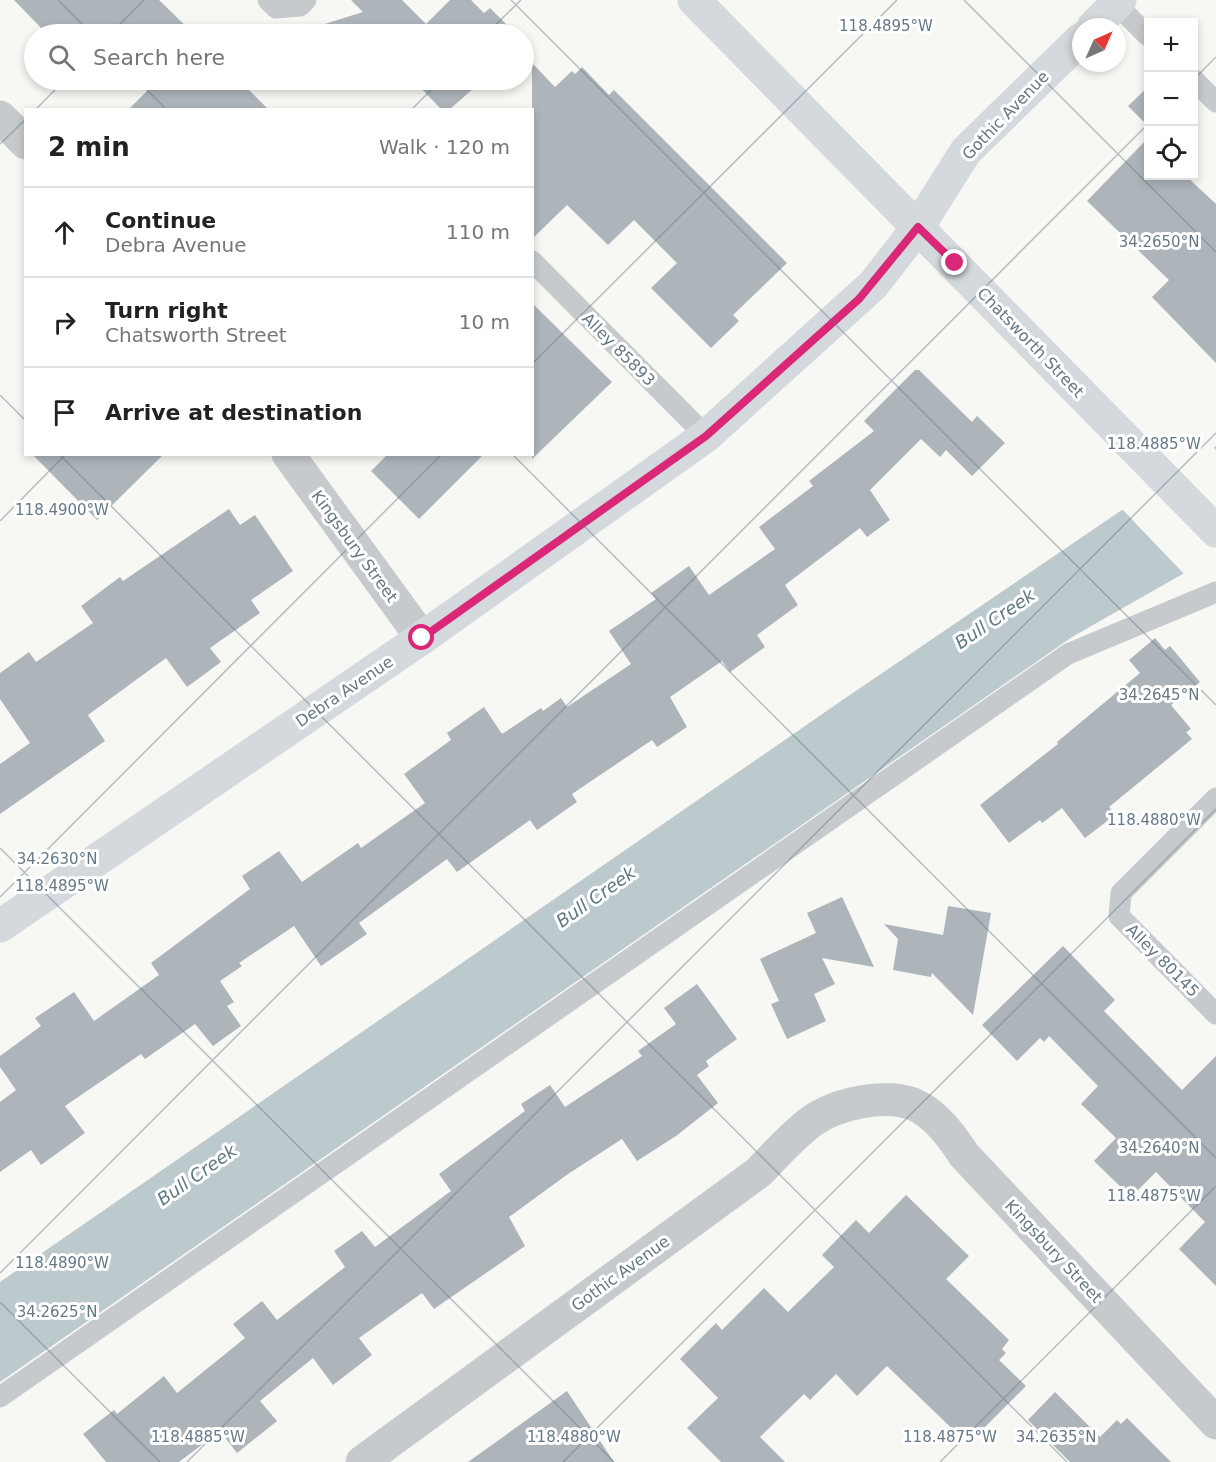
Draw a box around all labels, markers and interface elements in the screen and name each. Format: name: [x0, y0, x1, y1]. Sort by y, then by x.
text: 118.4895°W: [839, 17, 933, 35]
north arrow: [1072, 18, 1126, 72]
map controls: [1144, 18, 1198, 180]
button: +: [1144, 18, 1198, 72]
search box: [24, 24, 534, 90]
icon: search: [45, 41, 78, 74]
text: Search here: [93, 45, 225, 70]
street label: Gothic Avenue: [958, 67, 1053, 164]
button: −: [1144, 72, 1198, 126]
button: locate: [1144, 126, 1198, 180]
text: 2 min: [48, 132, 130, 162]
text: Walk · 120 m: [379, 135, 510, 159]
text: Continue: [105, 208, 216, 233]
icon: ahead: [48, 216, 81, 249]
text: 110 m: [446, 220, 510, 244]
text: Debra Avenue: [105, 233, 247, 257]
text: 34.2650°N: [1119, 233, 1199, 251]
route end: [941, 249, 967, 275]
street label: Chatsworth Street: [973, 283, 1088, 401]
text: Turn right: [105, 298, 228, 323]
icon: right: [48, 306, 81, 339]
street label: Alley 85893: [578, 309, 659, 390]
text: 10 m: [459, 310, 510, 334]
text: Chatsworth Street: [105, 323, 287, 347]
icon: arrive: [48, 396, 81, 429]
text: Arrive at destination: [105, 400, 362, 425]
text: 118.4885°W: [1107, 435, 1201, 453]
street label: Kingsbury Street: [308, 487, 402, 606]
text: 118.4900°W: [15, 501, 109, 519]
water label: Bull Creek: [951, 583, 1040, 653]
route start: [408, 624, 434, 650]
street label: Debra Avenue: [292, 652, 397, 731]
text: 34.2645°N: [1119, 686, 1199, 704]
text: 118.4880°W: [1107, 811, 1201, 829]
text: 34.2630°N: [17, 850, 97, 868]
water label: Bull Creek: [552, 861, 641, 932]
text: 118.4895°W: [15, 877, 109, 895]
street label: Alley 80145: [1122, 920, 1203, 1001]
water label: Bull Creek: [153, 1139, 242, 1210]
text: 34.2640°N: [1119, 1139, 1199, 1157]
text: 118.4875°W: [1107, 1187, 1201, 1205]
street label: Kingsbury Street: [1001, 1196, 1106, 1307]
street label: Gothic Avenue: [568, 1232, 673, 1315]
text: 118.4890°W: [15, 1254, 109, 1272]
text: 34.2625°N: [17, 1303, 97, 1321]
text: 118.4885°W: [151, 1428, 245, 1446]
text: 118.4880°W: [527, 1428, 621, 1446]
text: 118.4875°W: [903, 1428, 997, 1446]
text: 34.2635°N: [1016, 1428, 1096, 1446]

